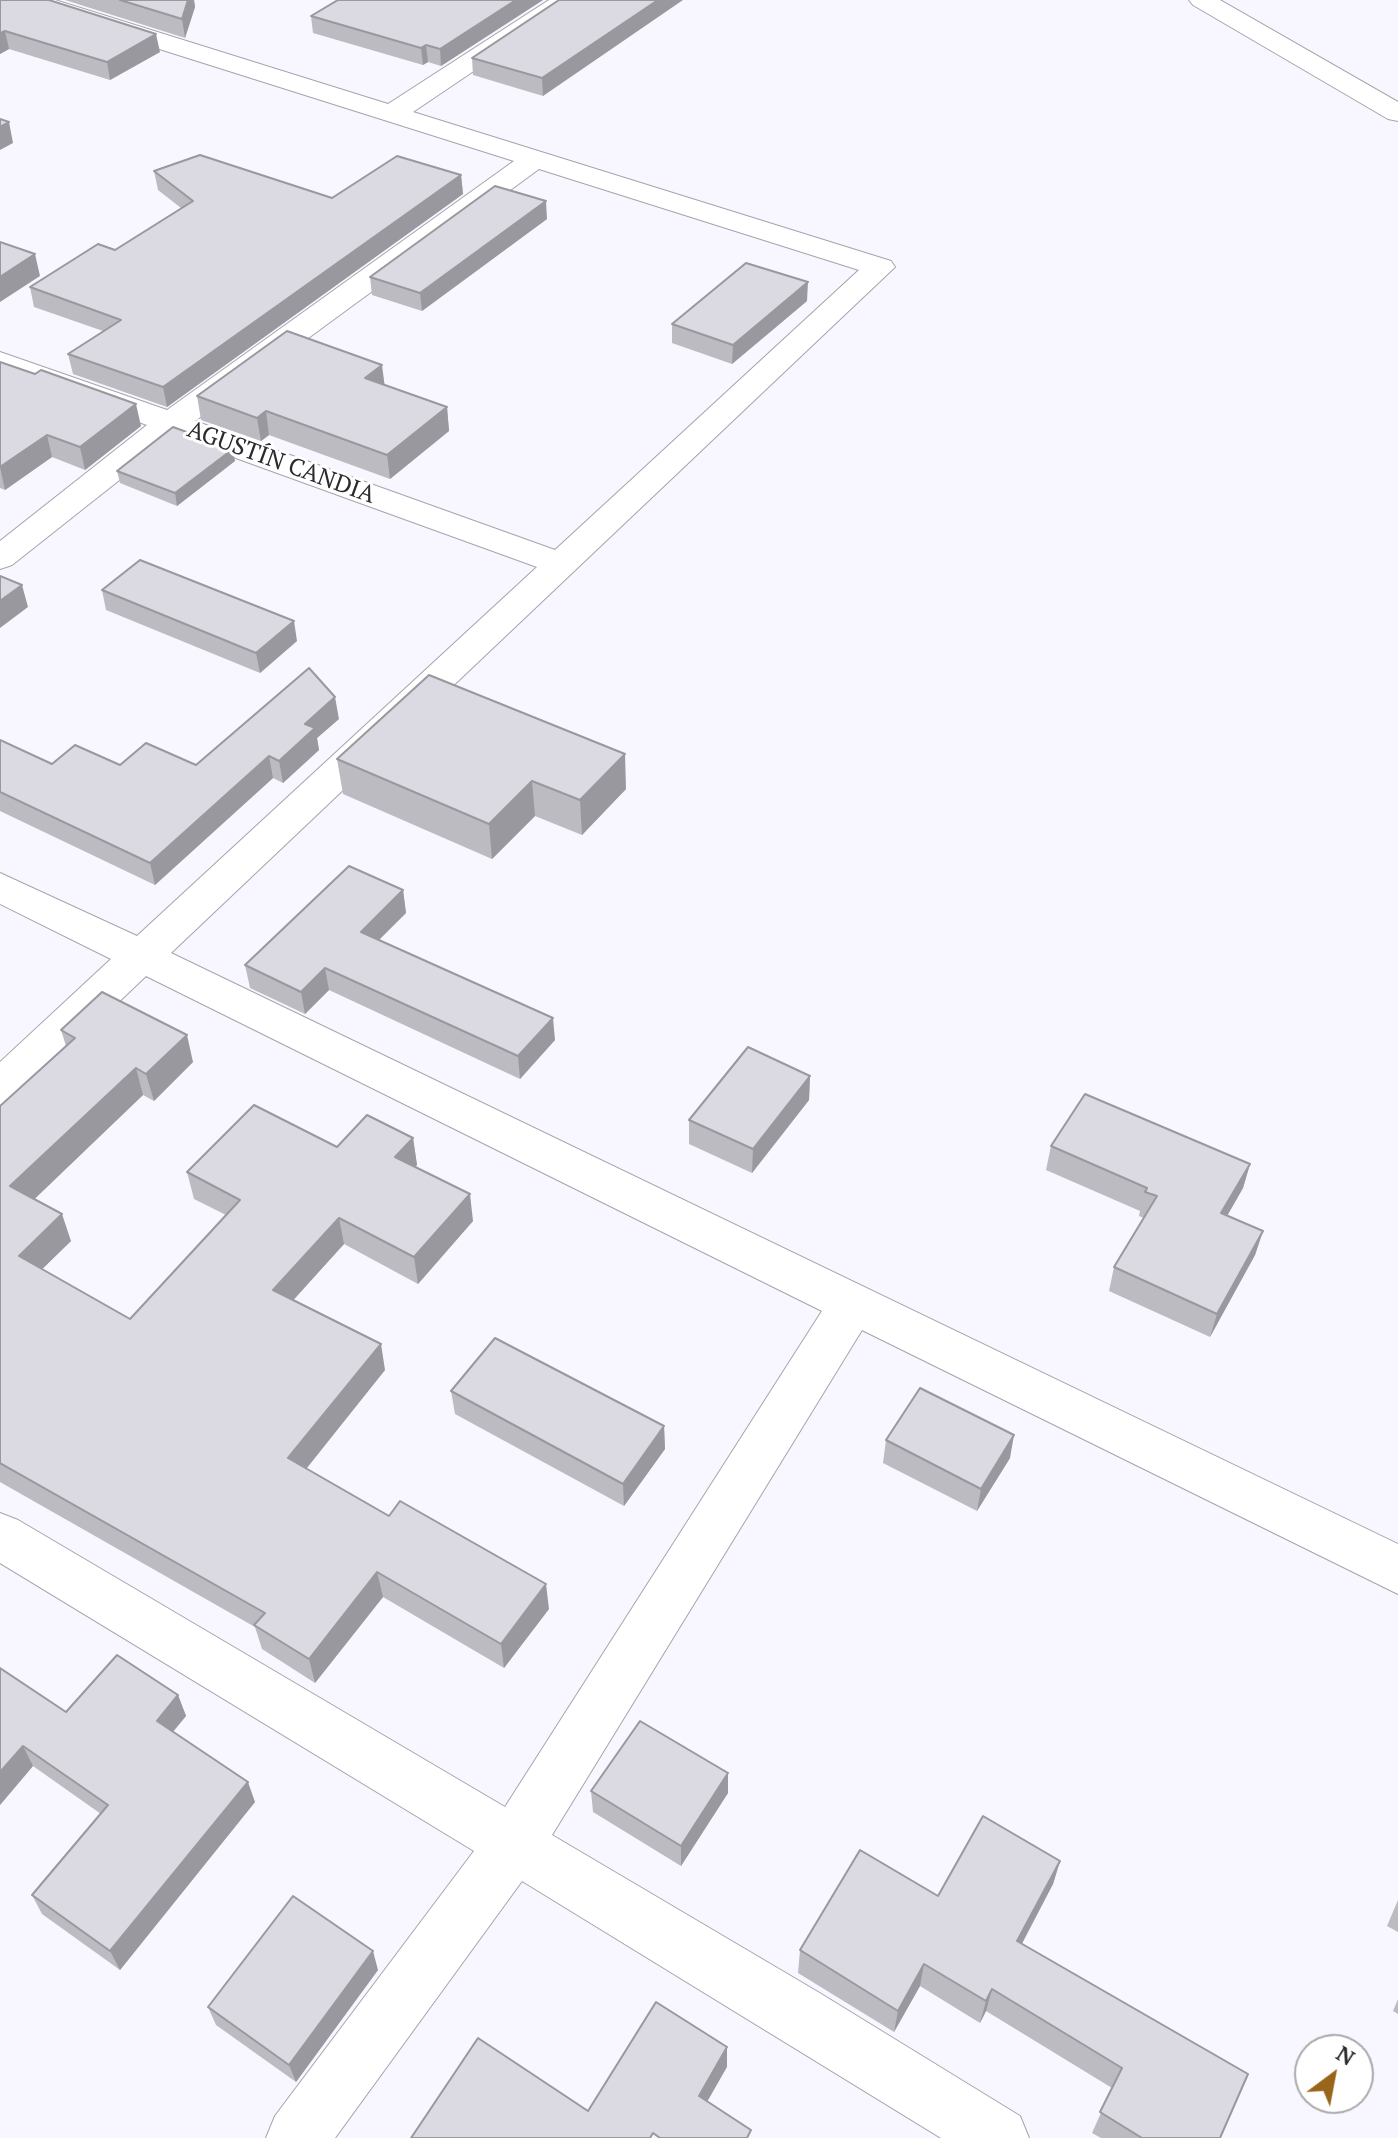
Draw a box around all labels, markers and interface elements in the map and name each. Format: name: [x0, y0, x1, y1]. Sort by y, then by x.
street label: AGUSTÍN CANDIA: [183, 416, 379, 510]
north arrow: [1294, 2034, 1374, 2114]
text: N: [1331, 2038, 1361, 2072]

